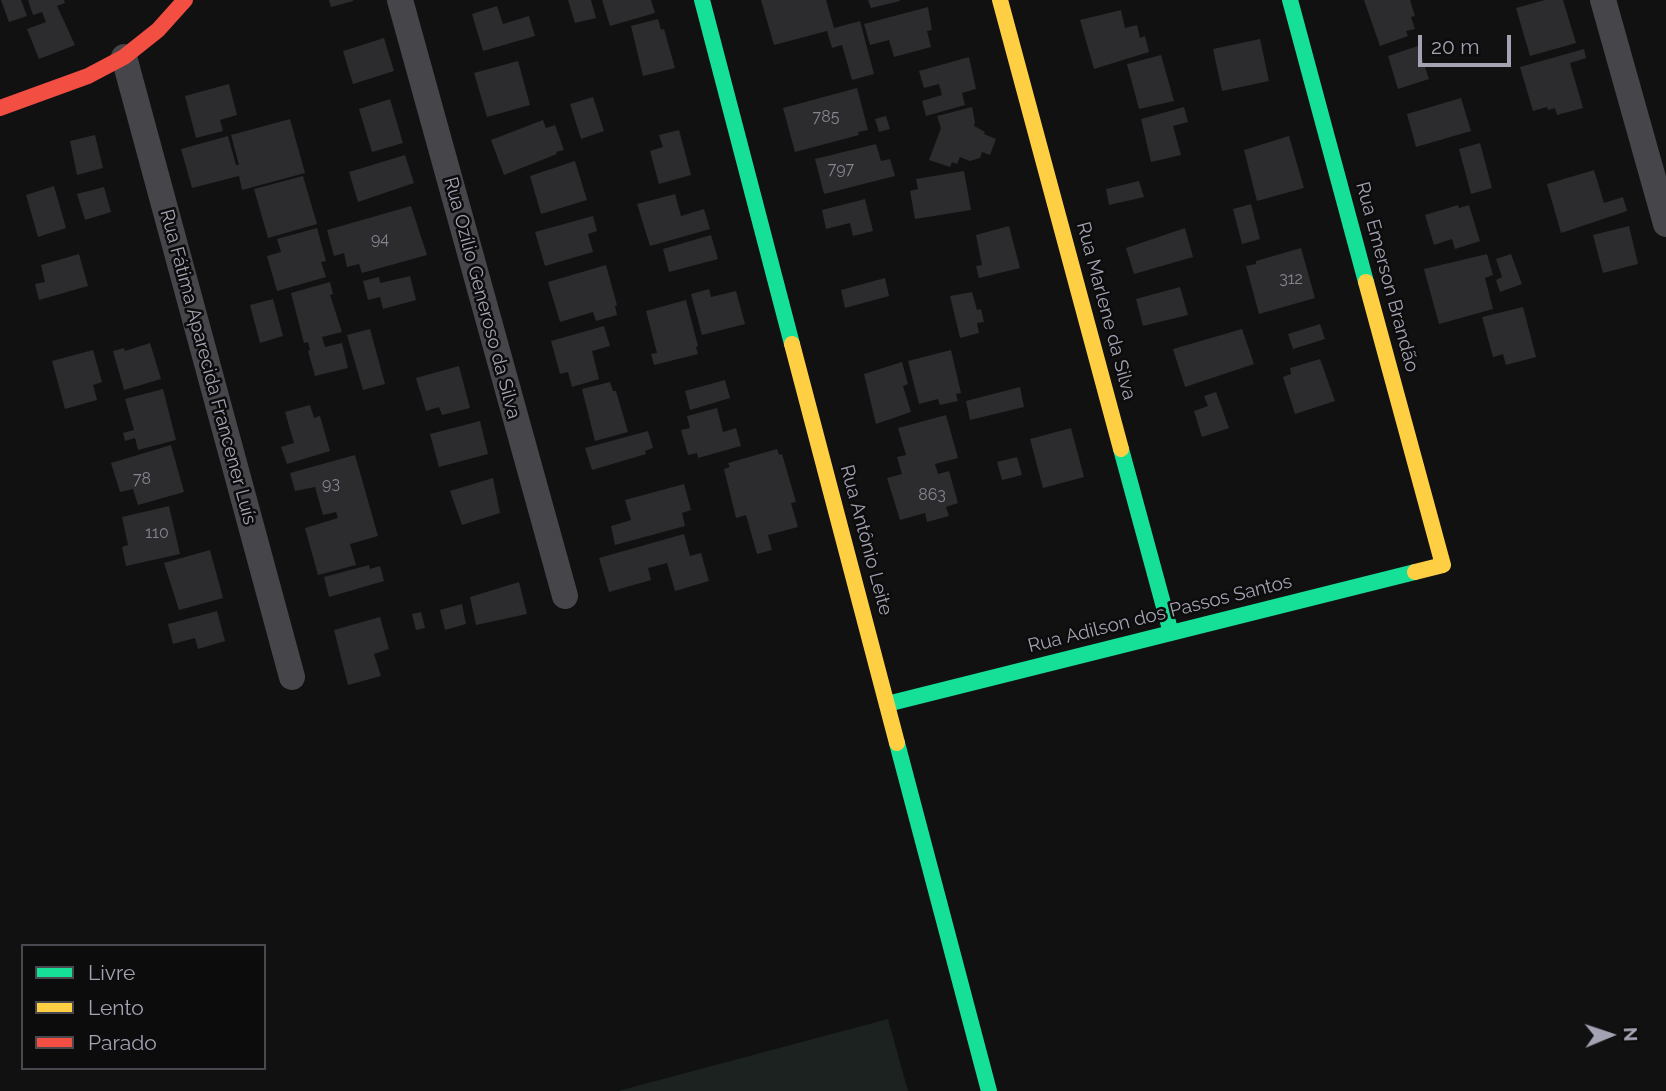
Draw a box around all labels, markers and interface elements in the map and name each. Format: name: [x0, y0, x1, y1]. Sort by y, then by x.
scale bar: [1421, 21, 1514, 65]
text: 20 m: [1431, 34, 1479, 59]
house number: 785: [813, 107, 839, 127]
house number: 797: [828, 159, 854, 179]
street label: Rua Ozílio Generoso da Silva: [439, 174, 525, 422]
street label: Rua Emerson Brandão: [1351, 179, 1423, 375]
street label: Rua Fátima Aparecida Francener Luís: [155, 207, 261, 527]
street label: Rua Marlene da Silva: [1071, 219, 1141, 403]
house number: 94: [371, 229, 389, 249]
house number: 312: [1279, 269, 1303, 289]
street label: Rua Antônio Leite: [835, 462, 897, 618]
house number: 78: [133, 469, 151, 489]
house number: 93: [322, 474, 340, 494]
house number: 863: [918, 485, 946, 505]
house number: 110: [145, 523, 169, 543]
street label: Rua Adilson dos Passos Santos: [1026, 570, 1294, 658]
legend: [21, 944, 266, 1070]
text: Livre: [88, 960, 135, 985]
text: Lento: [88, 995, 144, 1020]
north arrow: [1575, 1000, 1645, 1070]
text: N: [1620, 1027, 1642, 1042]
text: Parado: [88, 1030, 157, 1055]

